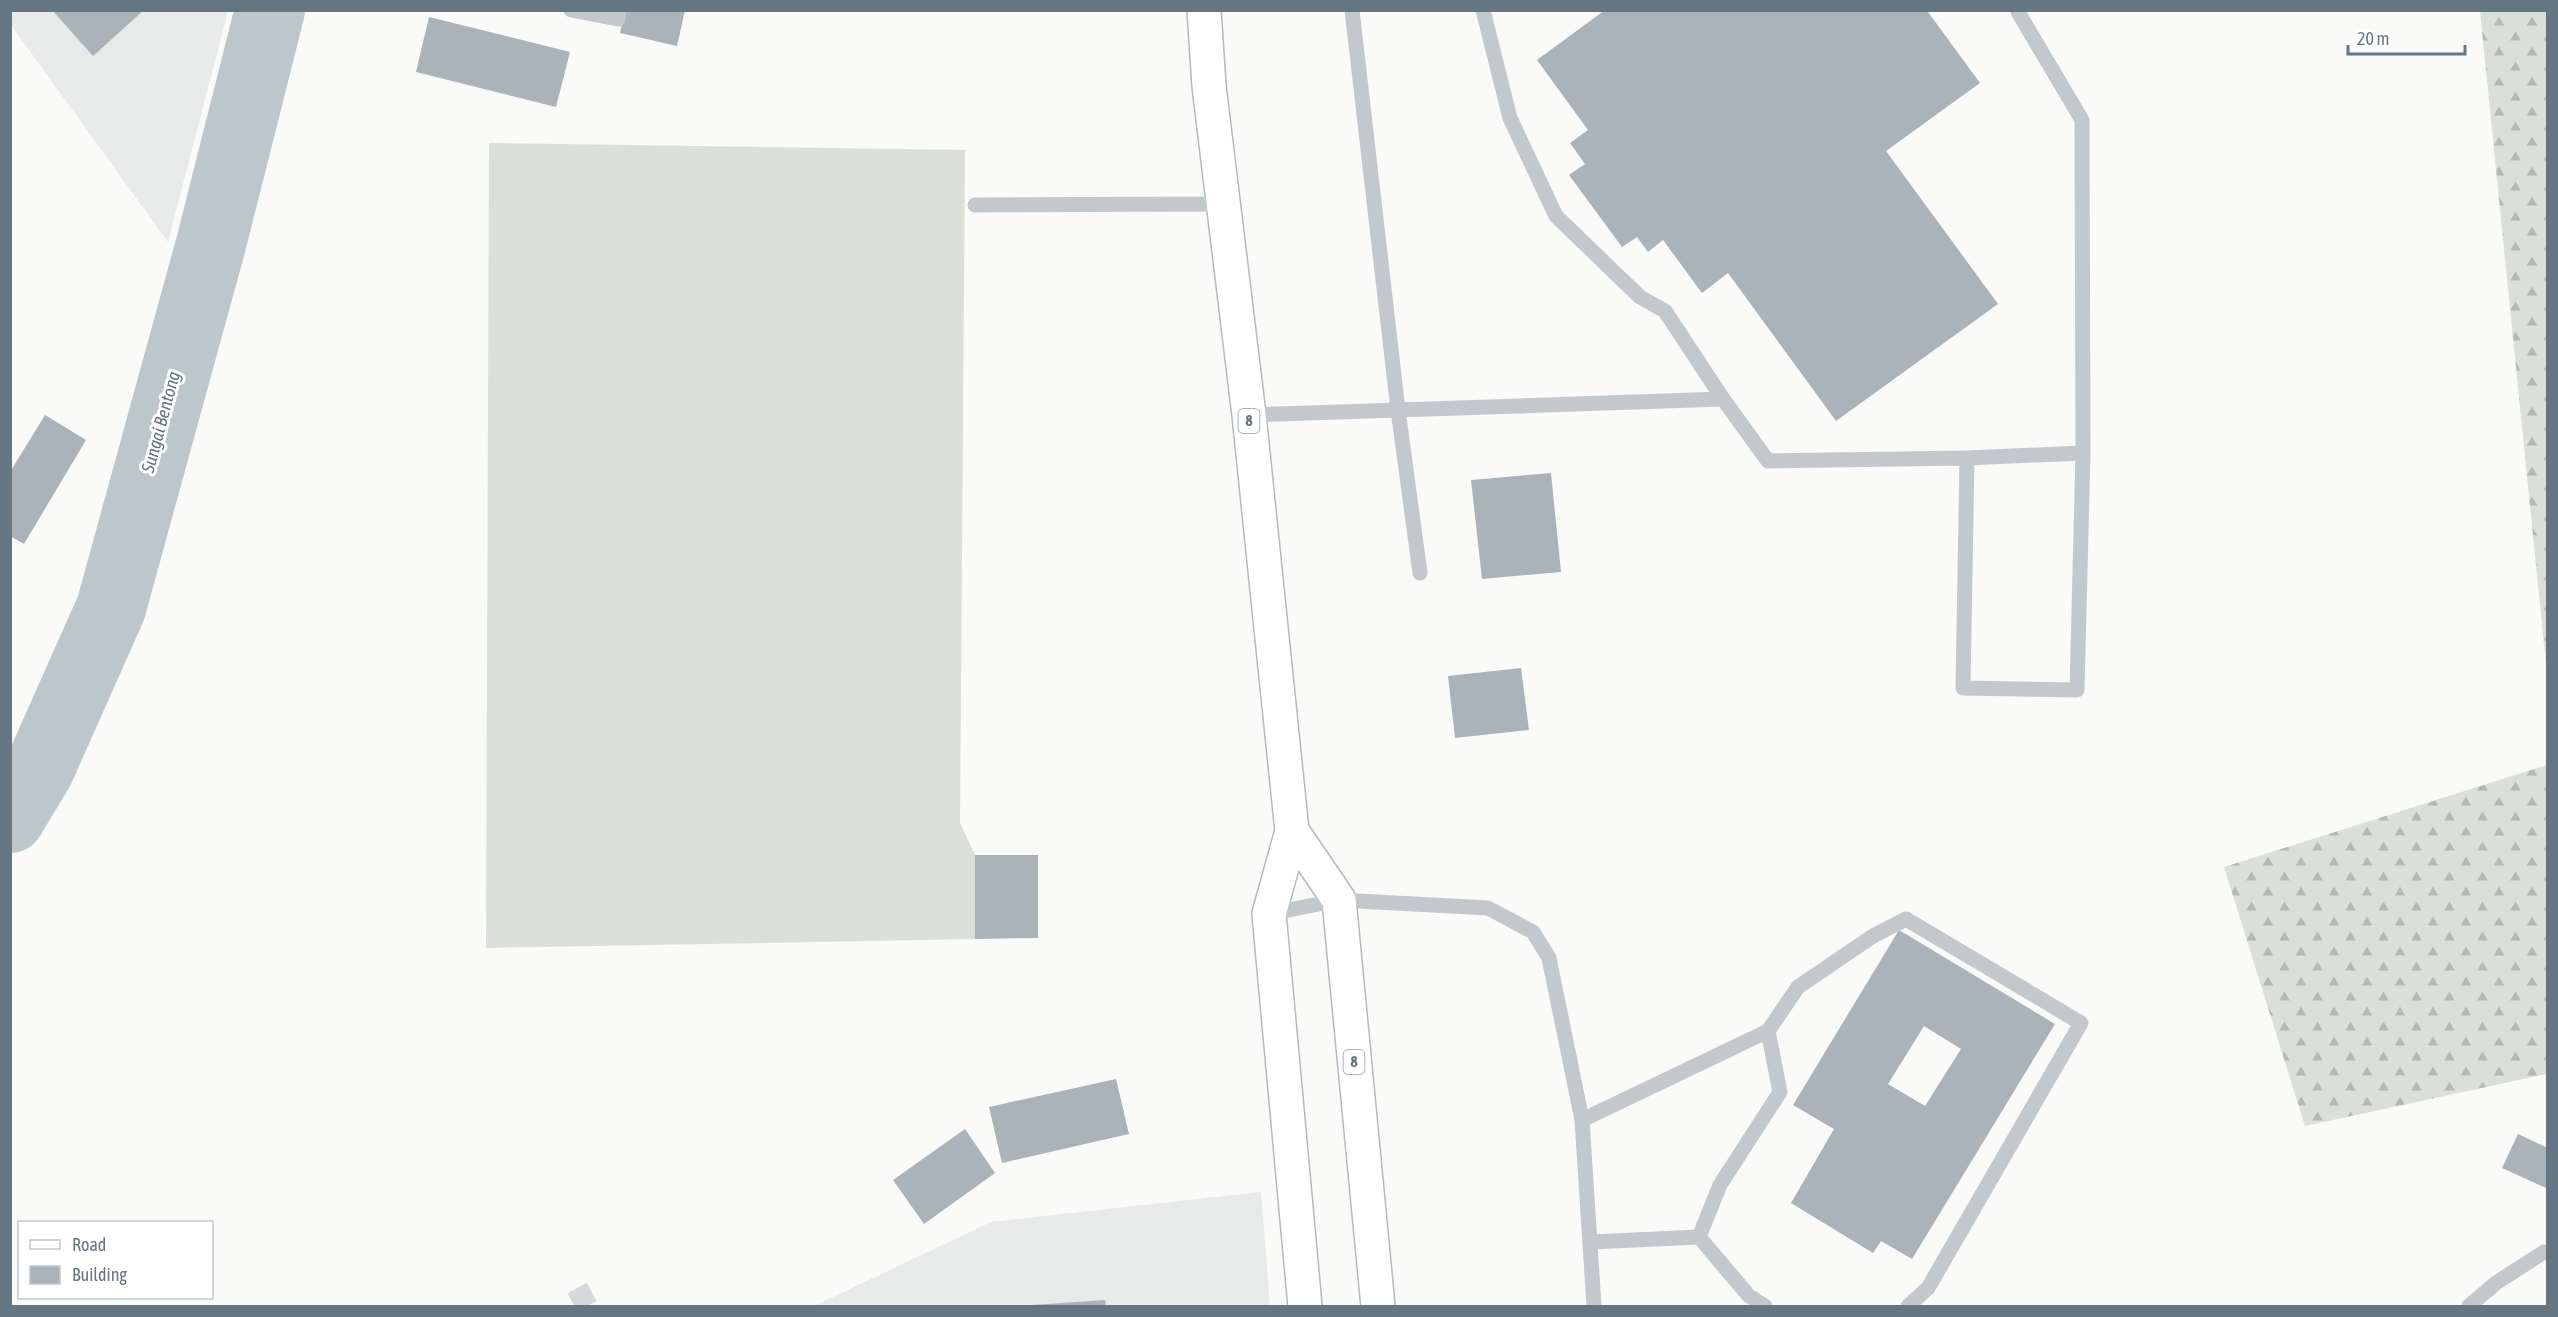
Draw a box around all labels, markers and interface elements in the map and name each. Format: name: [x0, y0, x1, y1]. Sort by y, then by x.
scale bar: [2348, 18, 2465, 56]
text: 20 m: [2357, 28, 2389, 49]
water label: Sungai Bentong: [137, 369, 184, 476]
road number: 8: [1238, 409, 1260, 433]
road number: 8: [1344, 1050, 1364, 1074]
legend: [18, 1221, 213, 1299]
text: Road: [72, 1234, 106, 1255]
text: Building: [72, 1264, 127, 1285]

